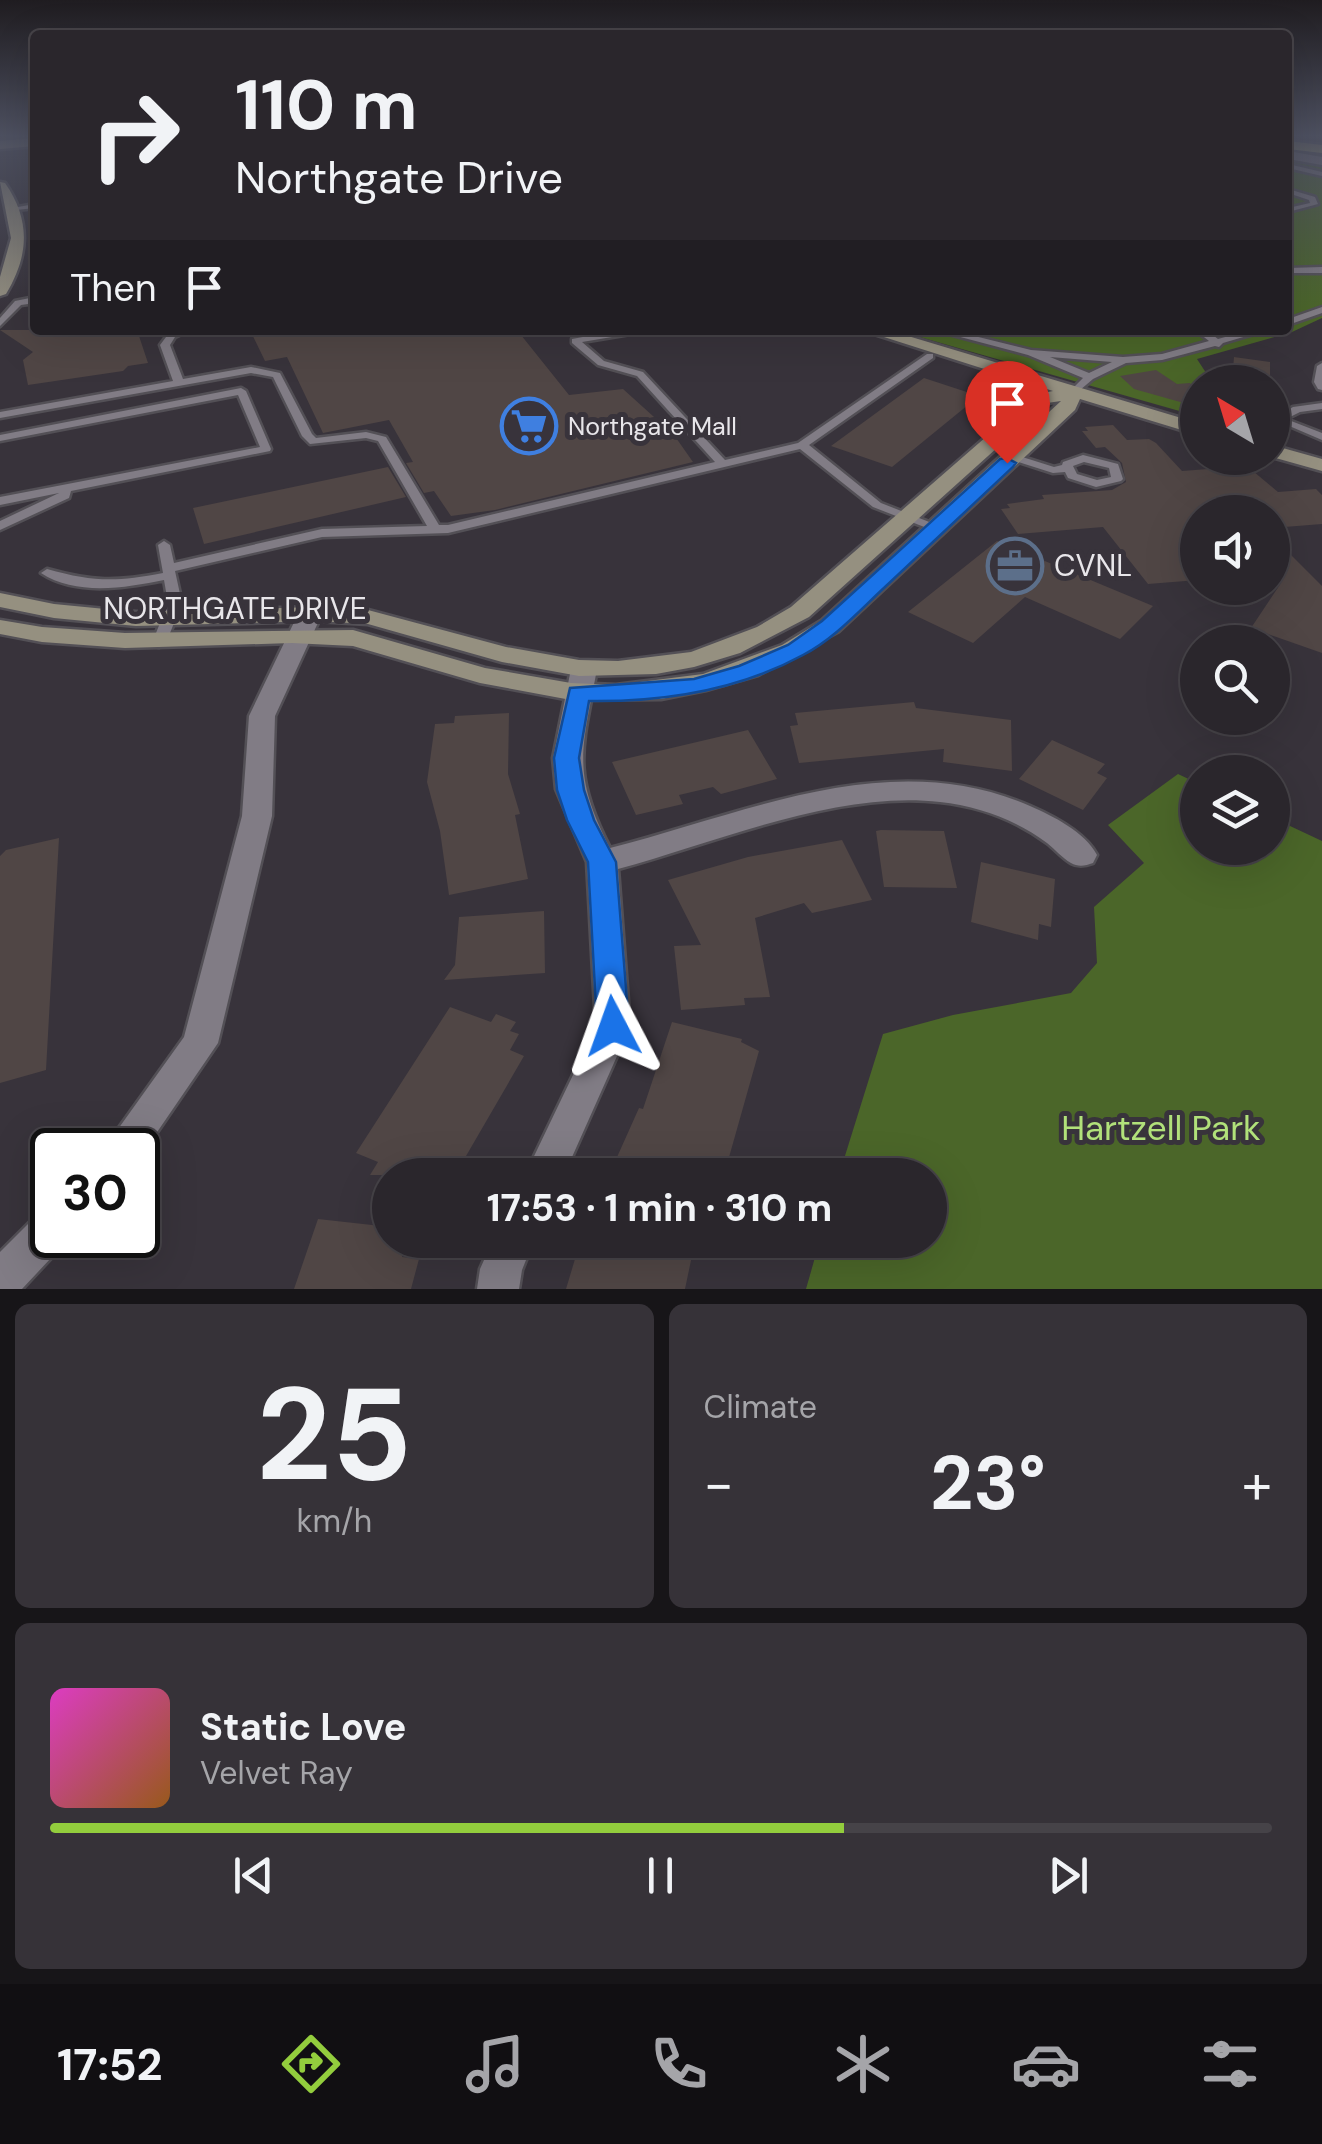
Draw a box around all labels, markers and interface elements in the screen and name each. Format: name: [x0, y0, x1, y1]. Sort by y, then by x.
text: 110 m: [235, 60, 418, 151]
icon: right: [70, 70, 200, 200]
text: Northgate Drive: [235, 148, 563, 207]
icon: arrive: [177, 260, 232, 315]
text: Then: [70, 263, 157, 313]
pin: [965, 361, 1050, 464]
north arrow: [1180, 365, 1290, 475]
map controls: [1180, 365, 1290, 865]
icon: arrive: [980, 376, 1035, 431]
supermarket icon: Northgate Mall: [499, 396, 559, 456]
place label: Northgate Mall: [568, 410, 737, 443]
button: sound: [1180, 495, 1290, 605]
office icon: CVNL: [985, 536, 1045, 596]
place label: CVNL: [1054, 546, 1132, 585]
street label: NORTHGATE DRIVE: [103, 589, 367, 628]
button: search: [1180, 625, 1290, 735]
button: layers: [1180, 755, 1290, 865]
position arrow: [561, 974, 665, 1078]
park label: Hartzell Park: [1061, 1105, 1261, 1151]
speed limit sign: 30: [30, 1128, 160, 1258]
text: 17:53 · 1 min · 310 m: [487, 1183, 832, 1233]
text: 25: [256, 1350, 412, 1519]
text: Climate: [704, 1386, 817, 1428]
text: 23°: [930, 1435, 1046, 1532]
text: −: [704, 1448, 734, 1520]
text: +: [1242, 1448, 1272, 1520]
text: km/h: [296, 1500, 372, 1542]
text: Static Love: [200, 1702, 406, 1752]
text: Velvet Ray: [200, 1752, 353, 1794]
icon: previous: [226, 1848, 281, 1903]
icon: pause: [633, 1848, 688, 1903]
icon: next: [1041, 1848, 1096, 1903]
icon: directions: [276, 2029, 346, 2099]
icon: music: [460, 2029, 530, 2099]
icon: phone: [644, 2029, 714, 2099]
icon: climate: [828, 2029, 898, 2099]
icon: car: [1011, 2029, 1081, 2099]
icon: filters: [1195, 2029, 1265, 2099]
text: 17:52: [57, 2035, 163, 2094]

